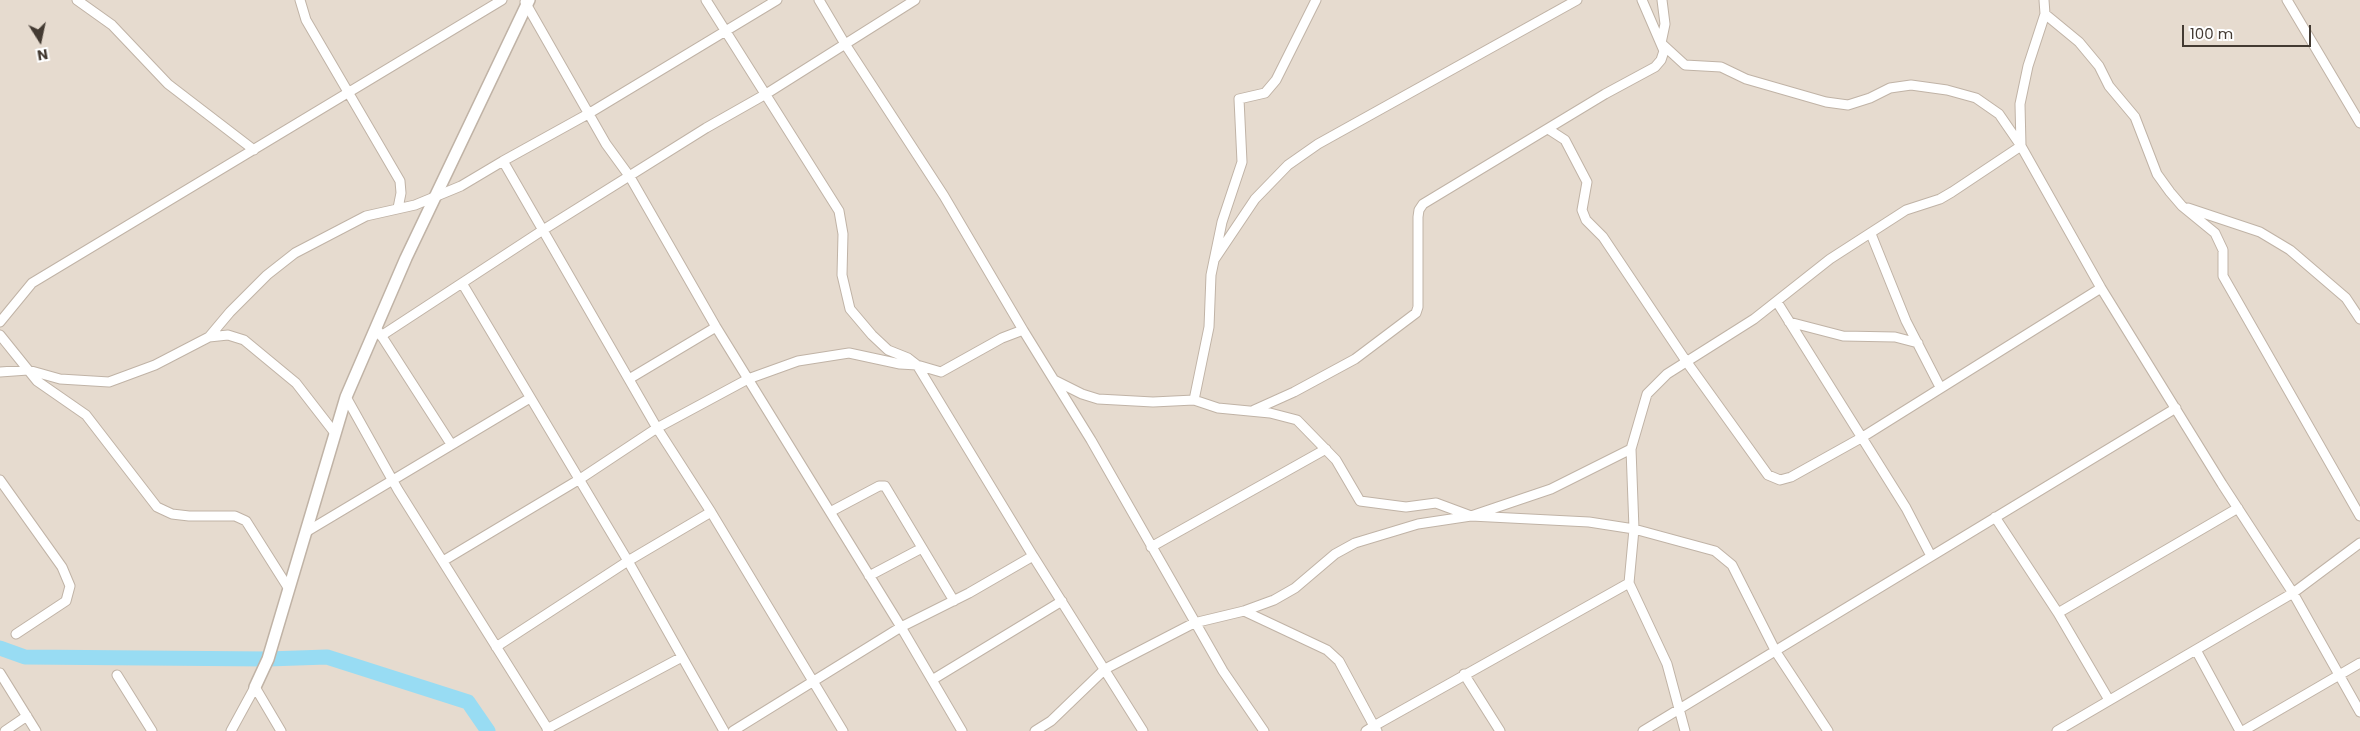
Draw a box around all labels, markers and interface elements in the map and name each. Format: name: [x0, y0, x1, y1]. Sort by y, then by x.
north arrow: [15, 15, 65, 65]
scale bar: [2185, 15, 2314, 47]
text: 100 m: [2190, 23, 2233, 44]
text: N: [36, 44, 50, 66]

